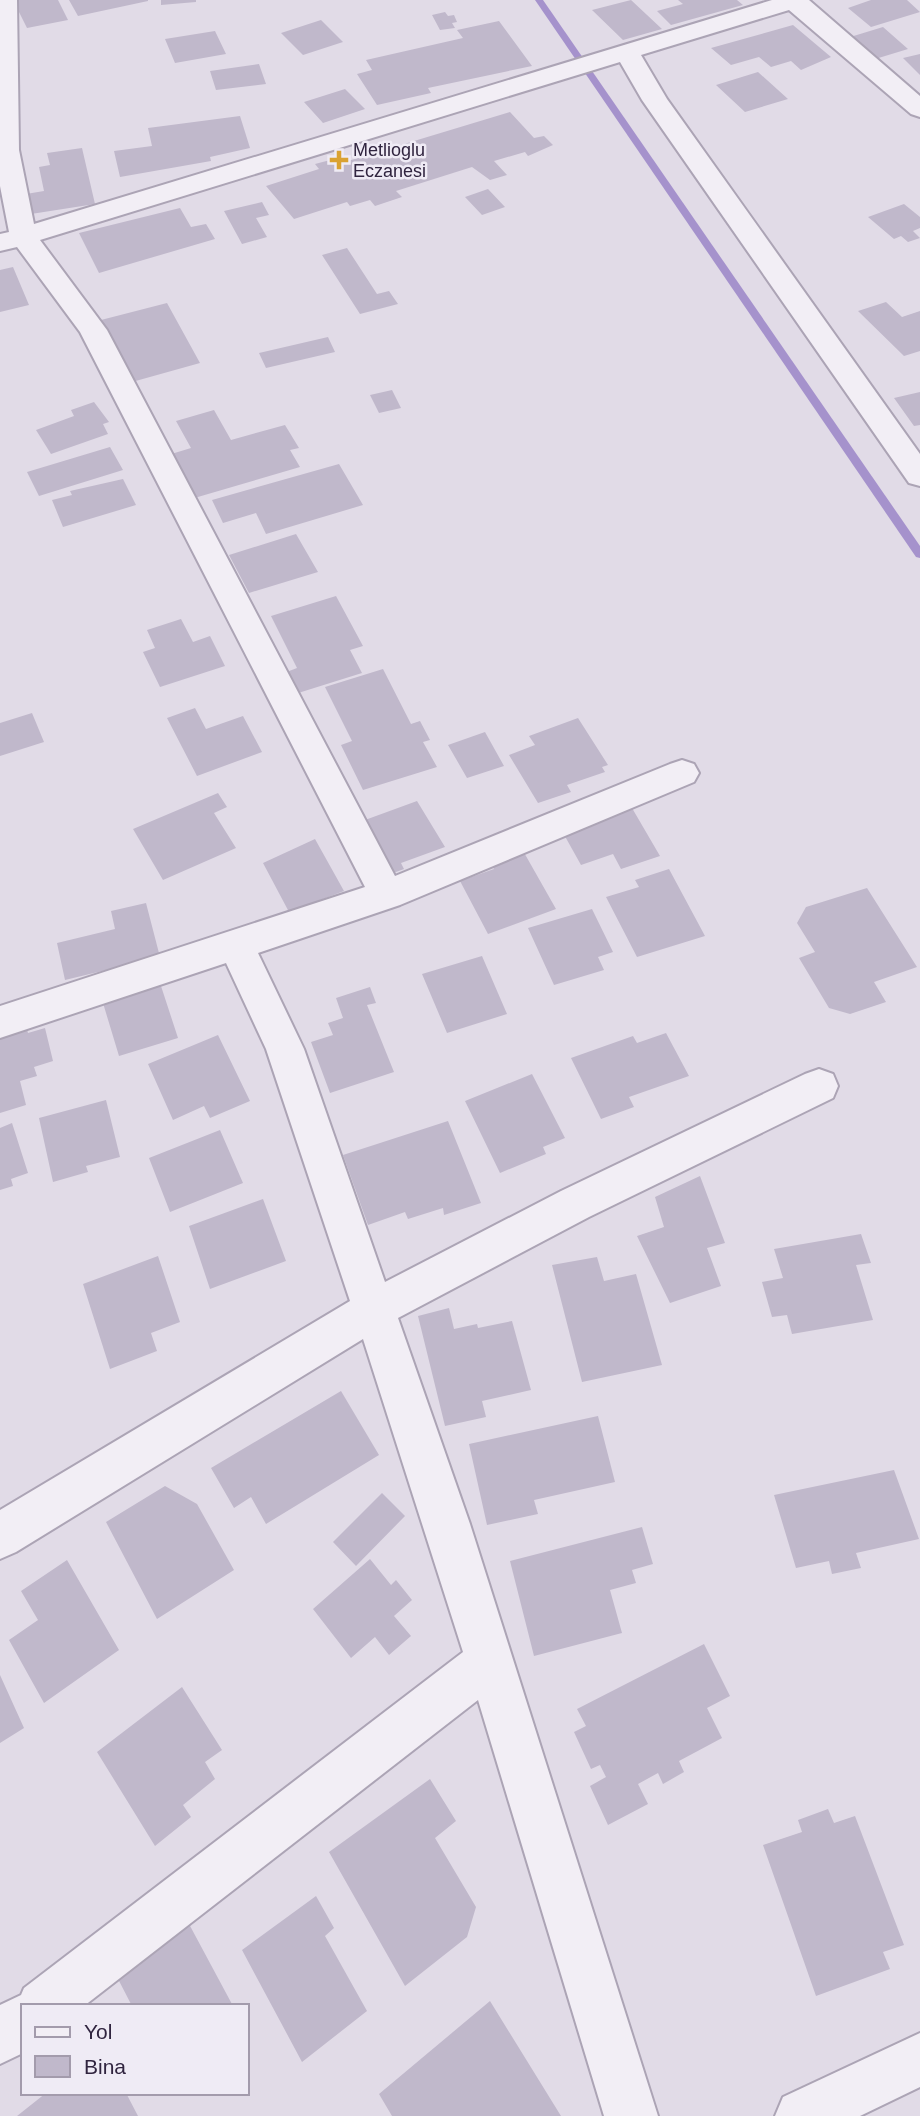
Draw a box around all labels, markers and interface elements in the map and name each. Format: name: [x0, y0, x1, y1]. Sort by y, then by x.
place label: Metlioglu Eczanesi: [353, 140, 426, 181]
marker: Metlioglu Eczanesi: [331, 152, 347, 168]
legend: [21, 2004, 248, 2095]
text: Yol: [84, 2020, 112, 2043]
text: Bina: [84, 2055, 126, 2078]

